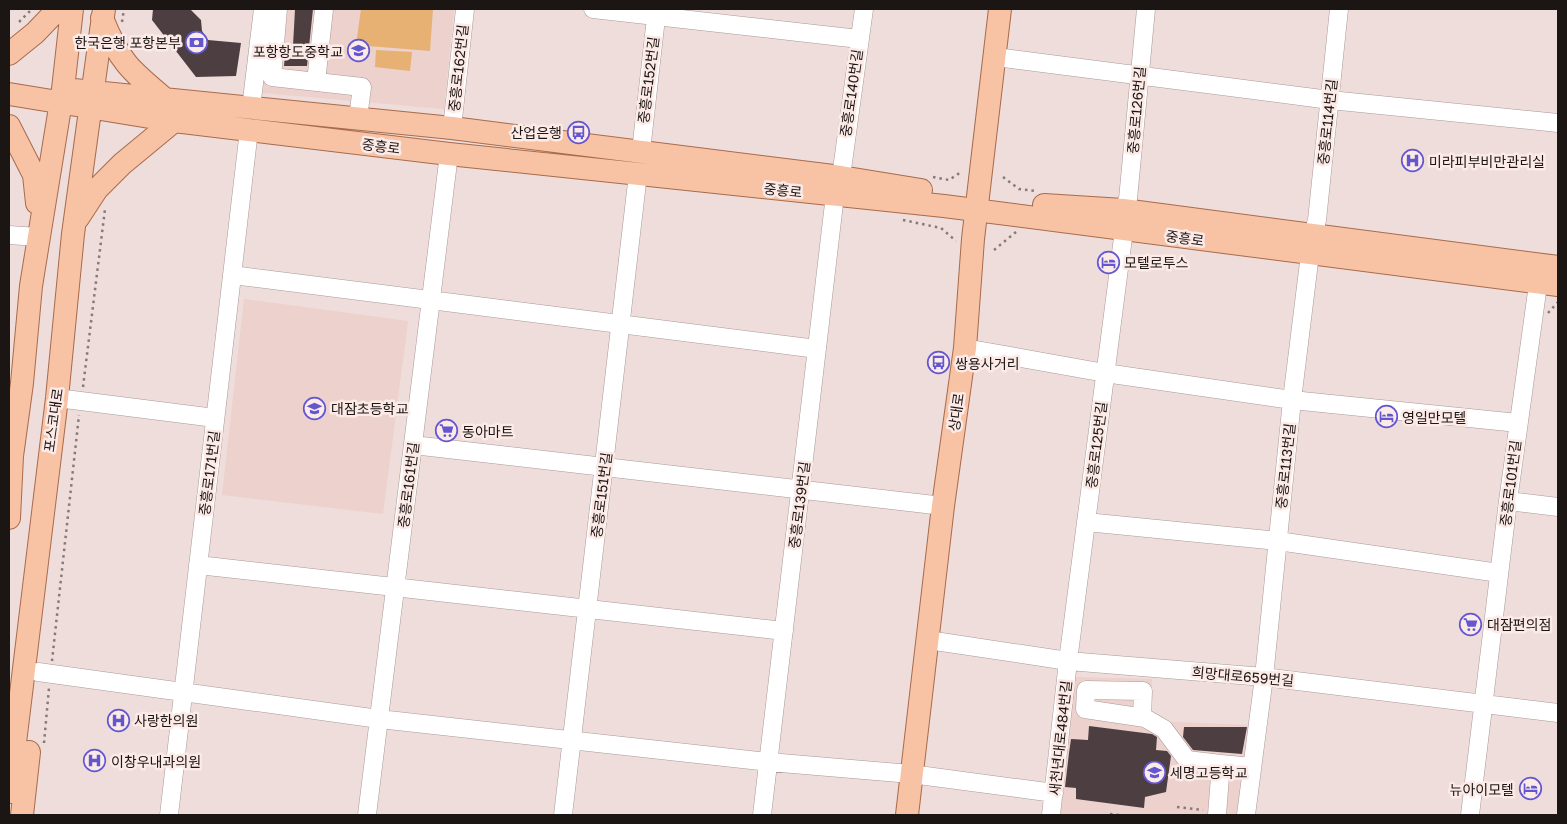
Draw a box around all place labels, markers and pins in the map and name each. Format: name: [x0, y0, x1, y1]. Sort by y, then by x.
bank icon: 한국은행 포항본부: [185, 30, 209, 54]
place label: 한국은행 포항본부: [74, 34, 181, 51]
school or university icon: 포항항도중학교: [347, 39, 371, 63]
place label: 포항항도중학교: [253, 43, 343, 60]
bus stop icon: 산업은행: [566, 120, 590, 144]
place label: 산업은행: [510, 124, 562, 141]
hospital icon: 미라피부비만관리실: [1401, 149, 1425, 173]
place label: 미라피부비만관리실: [1429, 153, 1545, 170]
hotel icon: 모텔로투스: [1096, 250, 1120, 274]
place label: 모텔로투스: [1124, 254, 1189, 271]
bus stop icon: 쌍용사거리: [927, 351, 951, 375]
place label: 쌍용사거리: [955, 355, 1019, 372]
school or university icon: 대잠초등학교: [303, 396, 327, 420]
place label: 대잠초등학교: [331, 400, 408, 417]
hotel icon: 영일만모텔: [1374, 405, 1398, 429]
place label: 영일만모텔: [1402, 409, 1466, 426]
supermarket icon: 동아마트: [434, 419, 458, 443]
place label: 동아마트: [462, 423, 514, 440]
supermarket icon: 대잠편의점: [1459, 612, 1483, 636]
place label: 대잠편의점: [1487, 616, 1551, 633]
hospital icon: 사랑한의원: [106, 708, 130, 732]
place label: 사랑한의원: [134, 712, 198, 729]
hospital icon: 이창우내과의원: [83, 749, 107, 773]
place label: 이창우내과의원: [111, 753, 201, 770]
school or university icon: 세명고등학교: [1142, 760, 1166, 784]
place label: 세명고등학교: [1170, 764, 1247, 781]
hotel icon: 뉴아이모텔: [1518, 777, 1542, 801]
place label: 뉴아이모텔: [1450, 781, 1514, 798]

